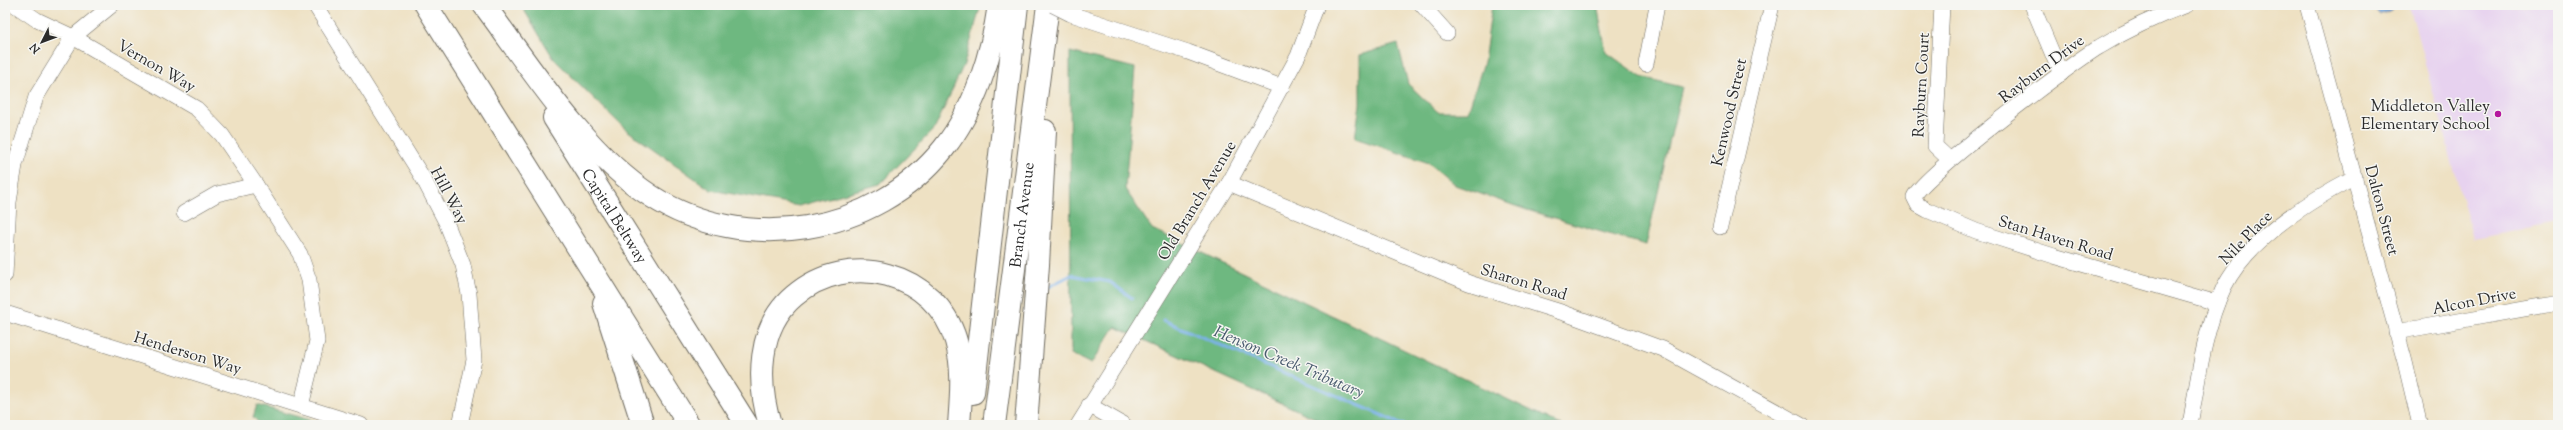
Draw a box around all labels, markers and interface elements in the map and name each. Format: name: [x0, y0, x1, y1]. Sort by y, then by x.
north arrow: [22, 22, 62, 62]
street label: Rayburn Drive: [1995, 30, 2090, 110]
street label: Rayburn Court: [1908, 31, 1937, 138]
street label: Vernon Way: [112, 35, 199, 99]
text: N: [26, 39, 45, 57]
street label: Kenwood Street: [1707, 56, 1754, 169]
place label: Middleton Valley Elementary School: [2361, 96, 2491, 137]
marker: Middleton Valley Elementary School: [2493, 109, 2503, 119]
street label: Old Branch Avenue: [1153, 137, 1243, 266]
street label: Branch Avenue: [1005, 161, 1042, 269]
street label: Dalton Street: [2357, 163, 2404, 259]
street label: Hill Way: [423, 164, 472, 229]
street label: Capital Beltway: [575, 165, 652, 269]
street label: Nile Place: [2215, 206, 2279, 271]
street label: Stan Haven Road: [1995, 211, 2116, 268]
street label: Sharon Road: [1477, 259, 1570, 307]
street label: Alcon Drive: [2431, 283, 2518, 322]
water label: Henson Creek Tributary: [1210, 320, 1367, 405]
street label: Henderson Way: [131, 327, 244, 382]

